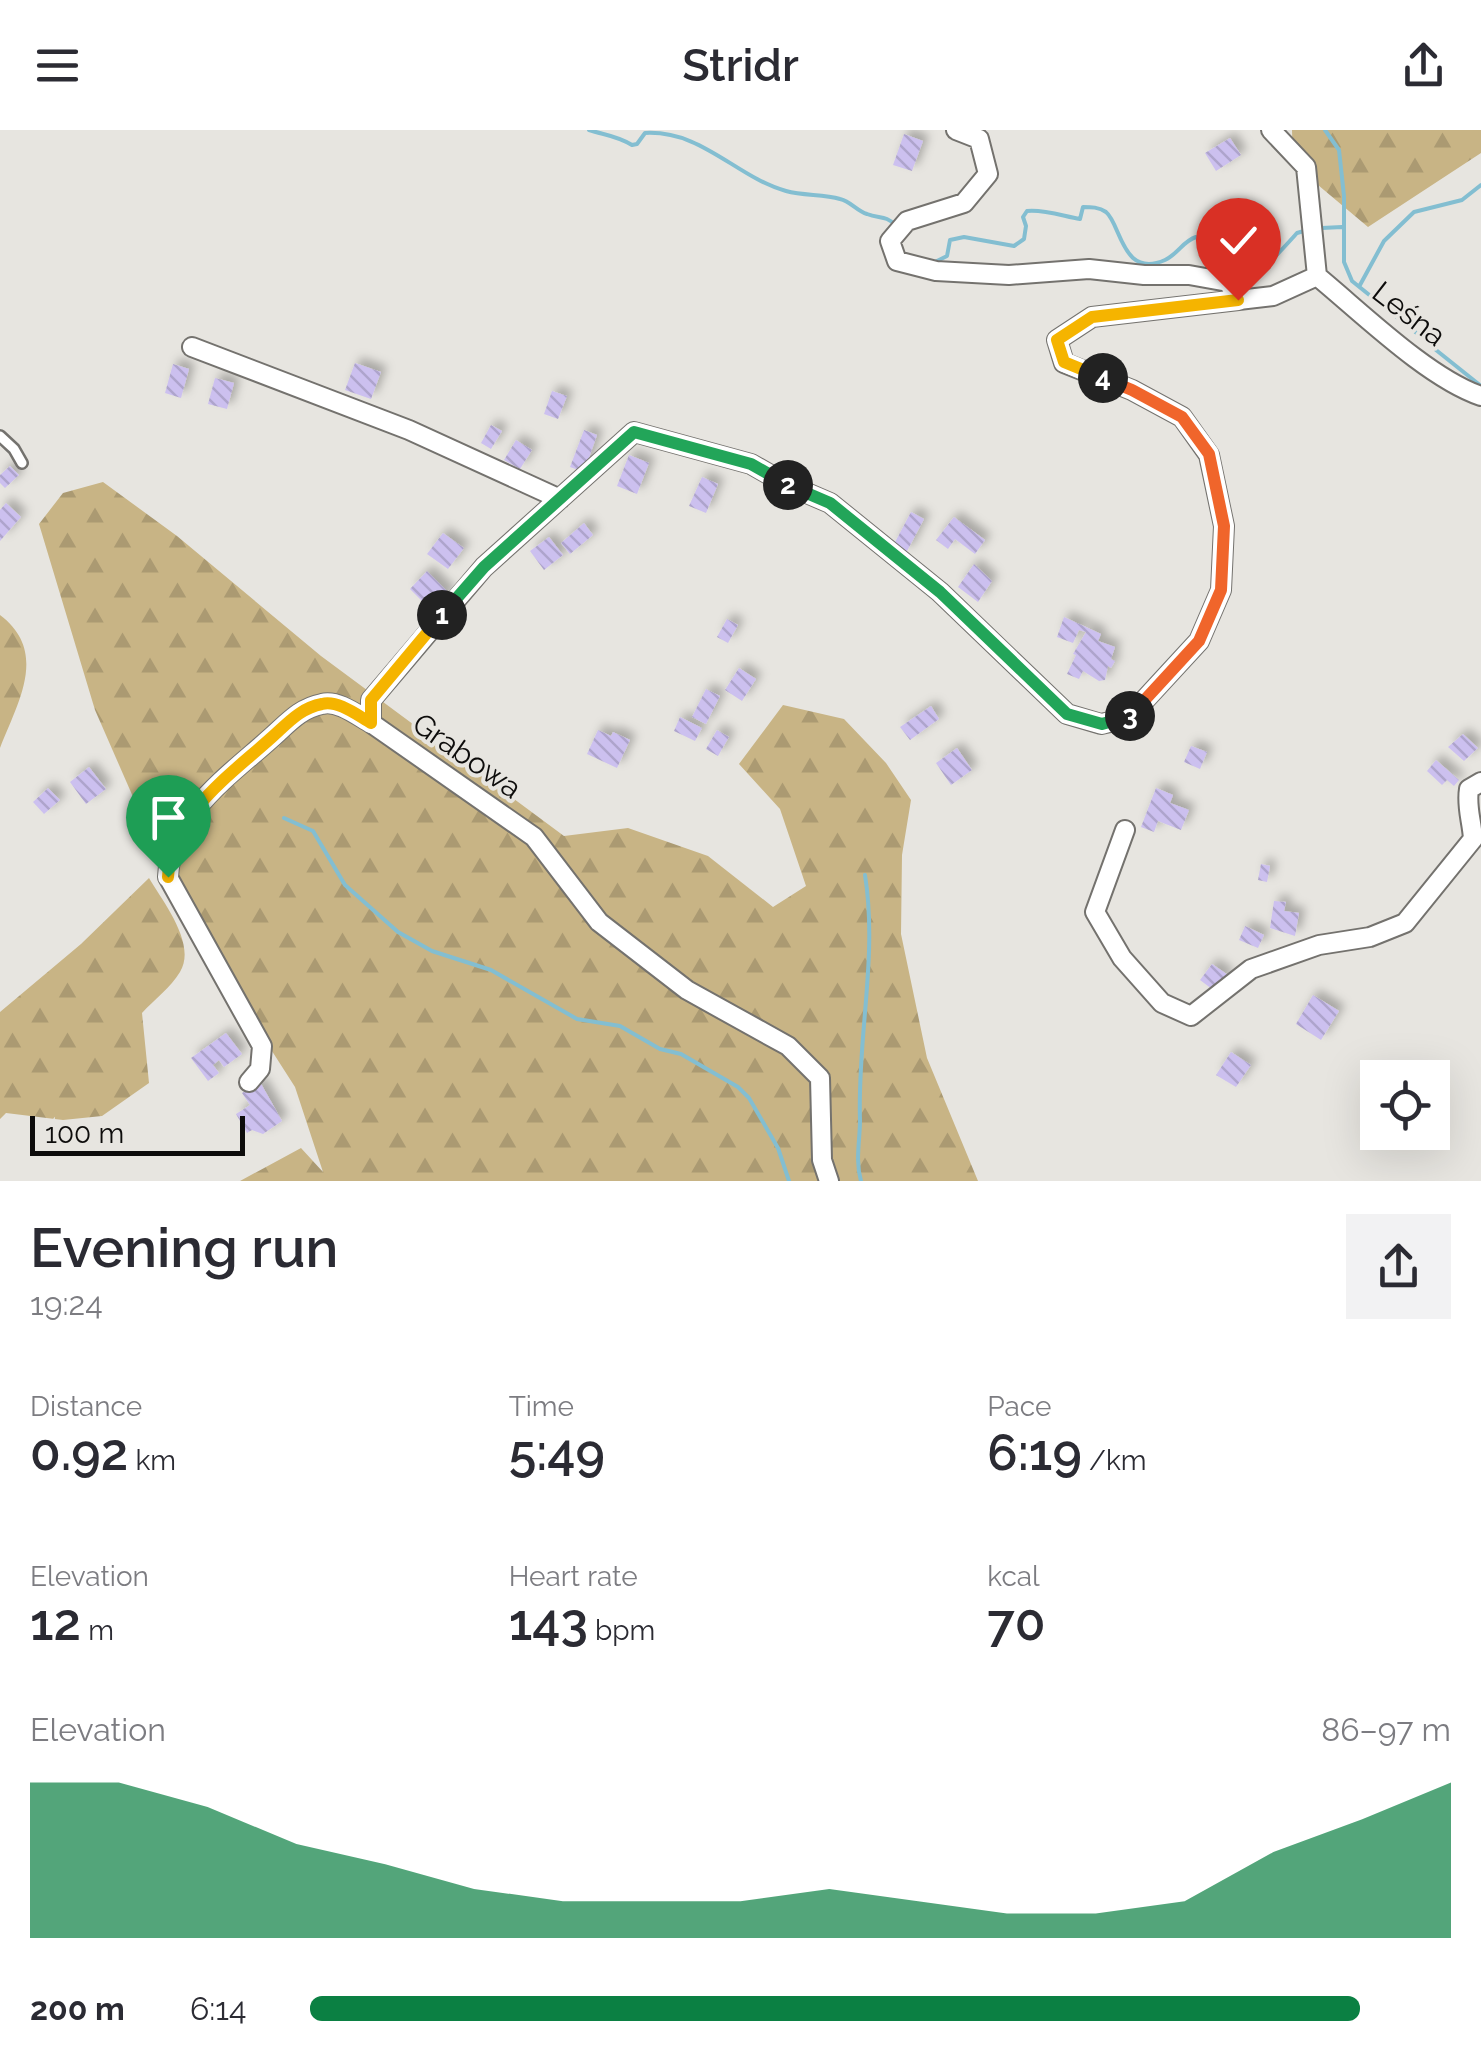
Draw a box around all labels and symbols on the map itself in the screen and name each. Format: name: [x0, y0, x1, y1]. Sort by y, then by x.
pin: [1196, 198, 1281, 301]
street label: Leśna: [1366, 274, 1453, 353]
pin: 4: [1078, 353, 1128, 403]
pin: 2: [763, 460, 813, 510]
pin: 1: [417, 590, 467, 640]
pin: 3: [1105, 691, 1155, 741]
street label: Grabowa: [406, 706, 528, 806]
pin: [126, 775, 211, 878]
scale bar: [30, 1111, 245, 1156]

